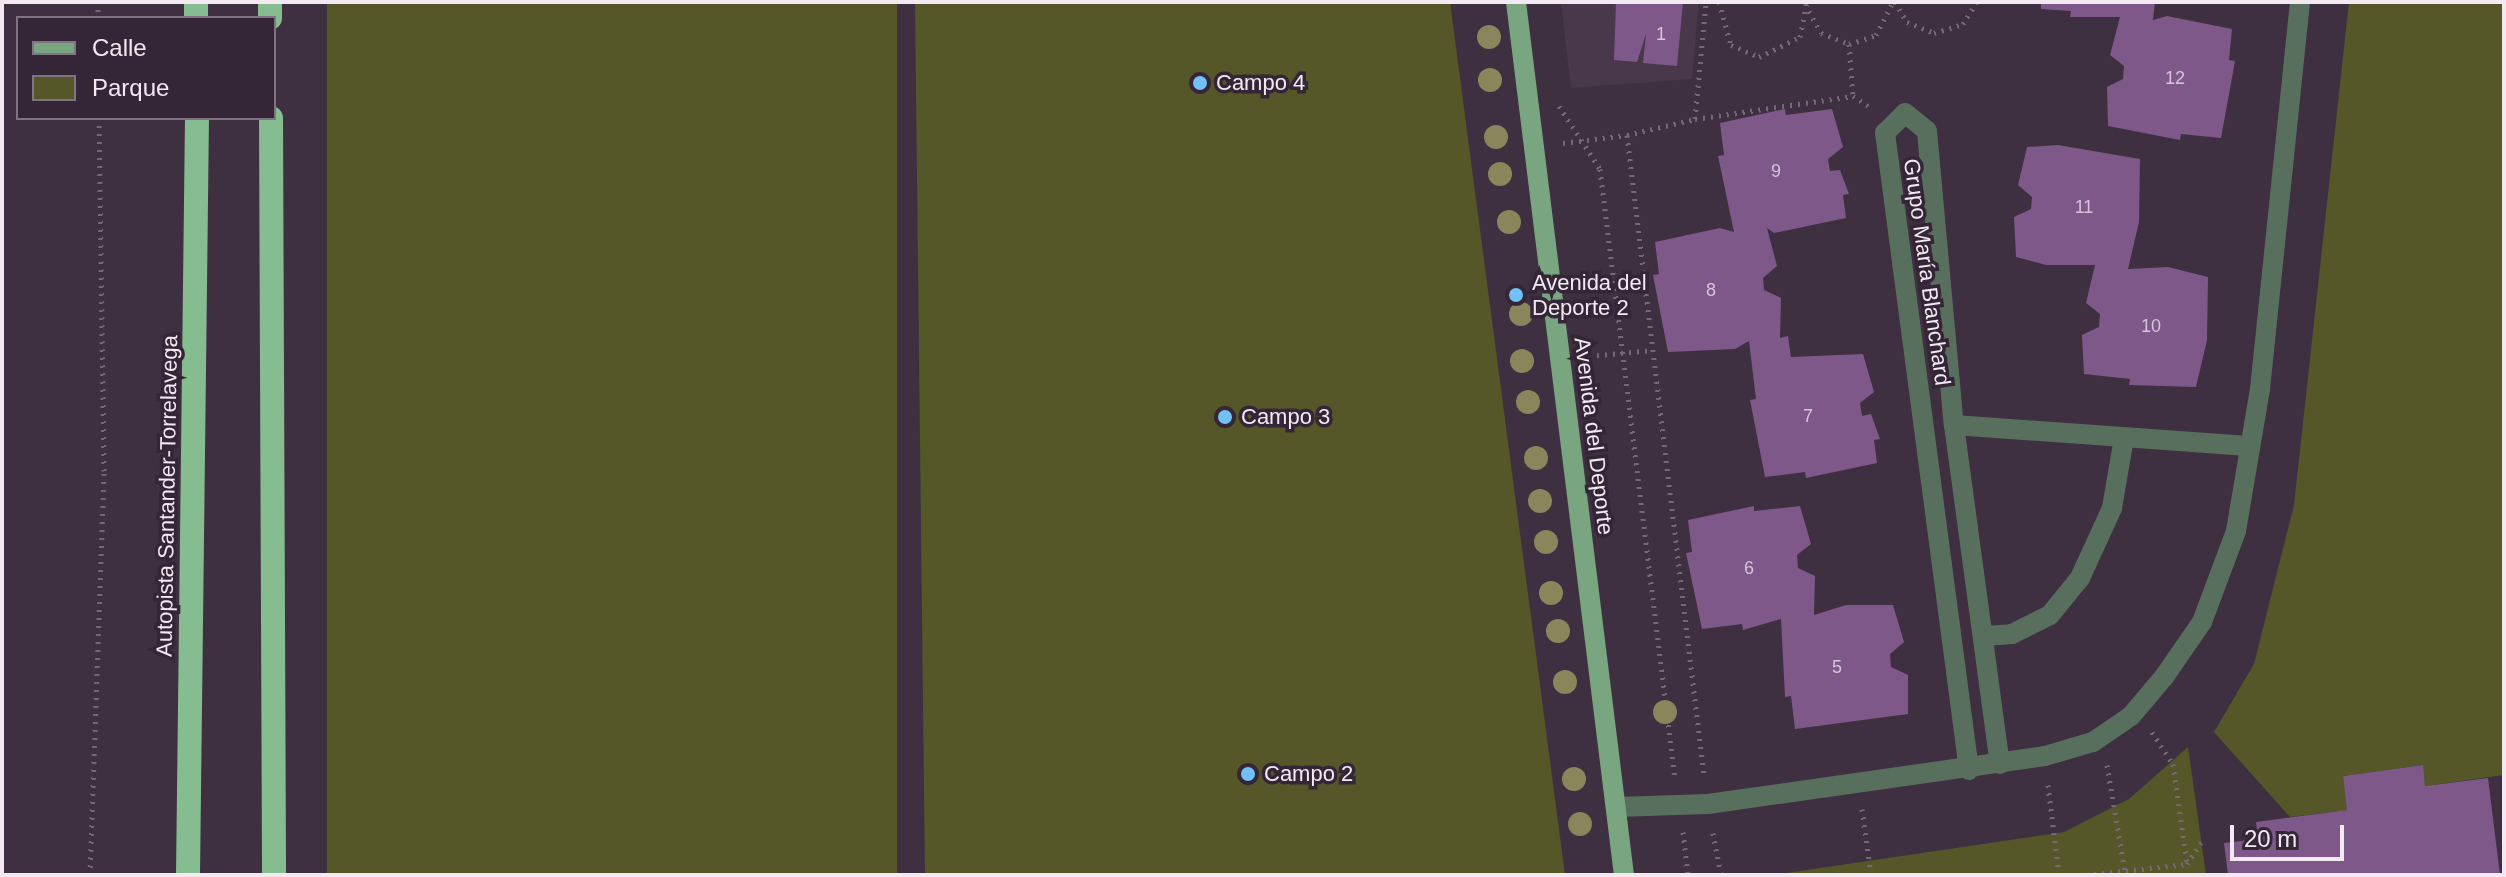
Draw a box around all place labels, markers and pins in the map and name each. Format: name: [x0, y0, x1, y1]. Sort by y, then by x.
place label: Campo 4: [1216, 70, 1305, 96]
marker: Campo 4: [1191, 74, 1209, 92]
place label: Avenida del Deporte 2: [1532, 269, 1647, 320]
marker: Avenida del Deporte 2: [1507, 286, 1525, 304]
place label: Campo 3: [1241, 404, 1330, 430]
marker: Campo 3: [1216, 408, 1234, 426]
place label: Campo 2: [1264, 761, 1353, 787]
marker: Campo 2: [1239, 765, 1257, 783]

